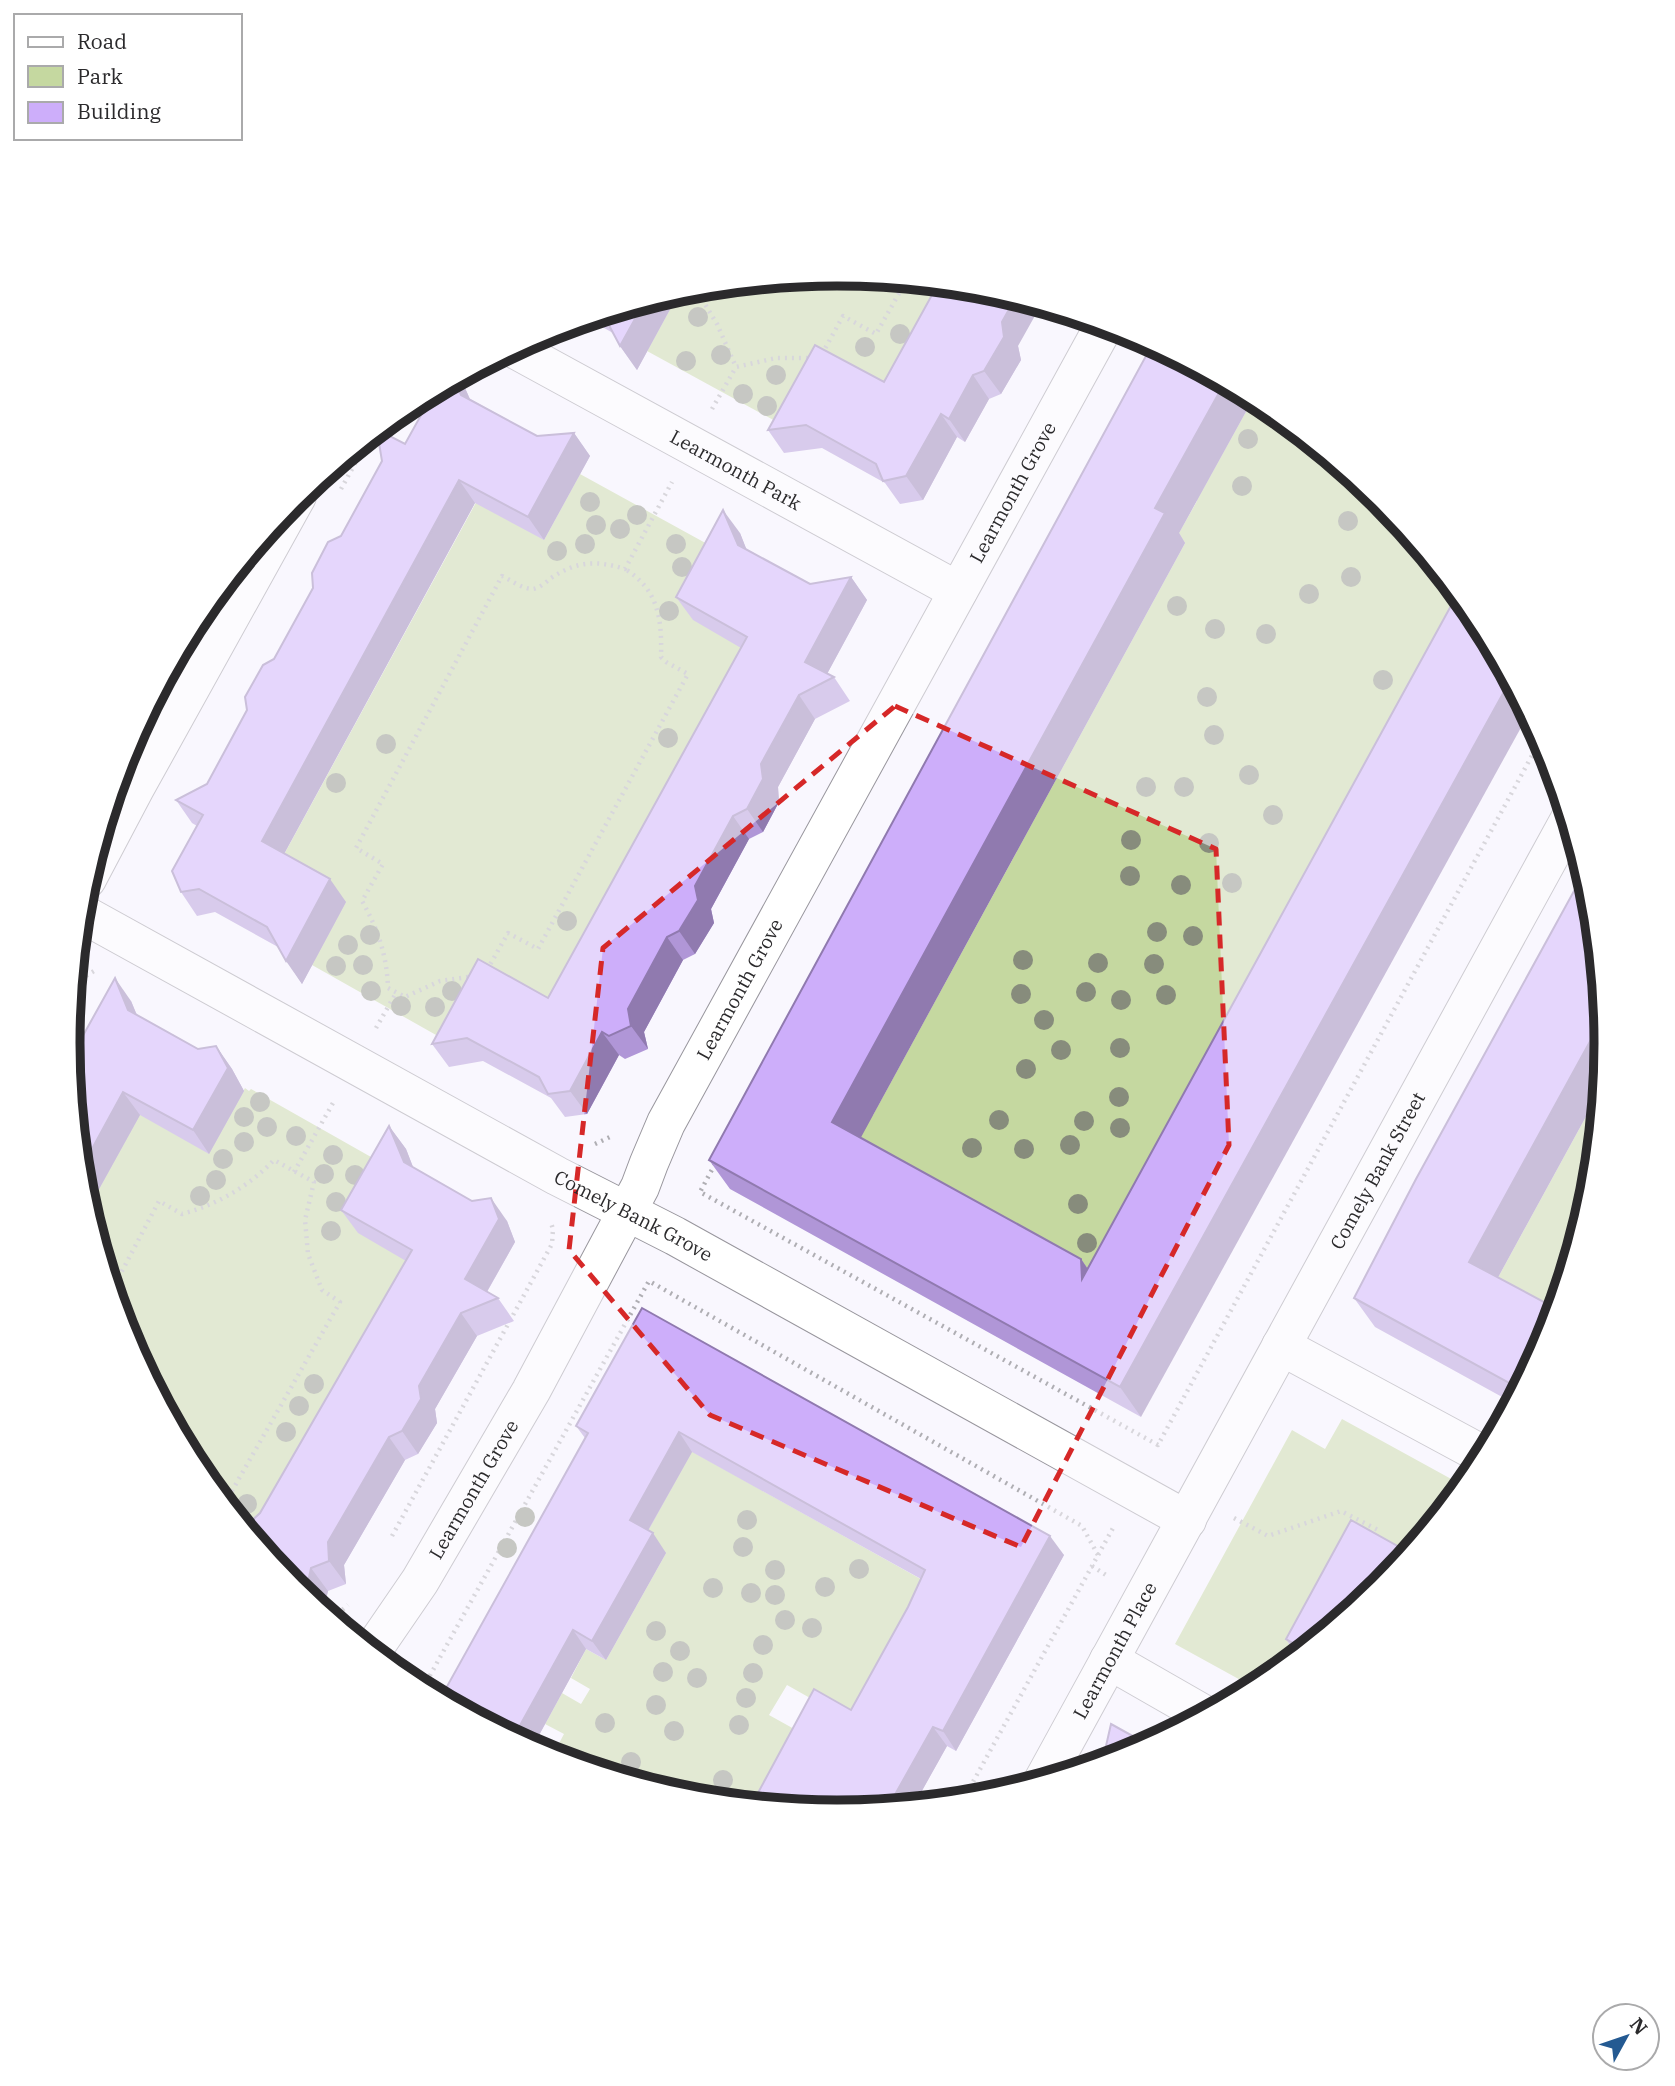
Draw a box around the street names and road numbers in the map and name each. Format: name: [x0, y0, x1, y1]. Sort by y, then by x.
street label: Learmonth Grove: [964, 418, 1061, 567]
street label: Learmonth Park: [666, 424, 806, 515]
street label: Learmonth Grove: [691, 914, 788, 1064]
street label: Comely Bank Street: [1325, 1088, 1430, 1253]
street label: Comely Bank Grove: [550, 1165, 717, 1267]
street label: Learmonth Grove: [424, 1415, 524, 1563]
street label: Learmonth Place: [1067, 1578, 1162, 1723]

